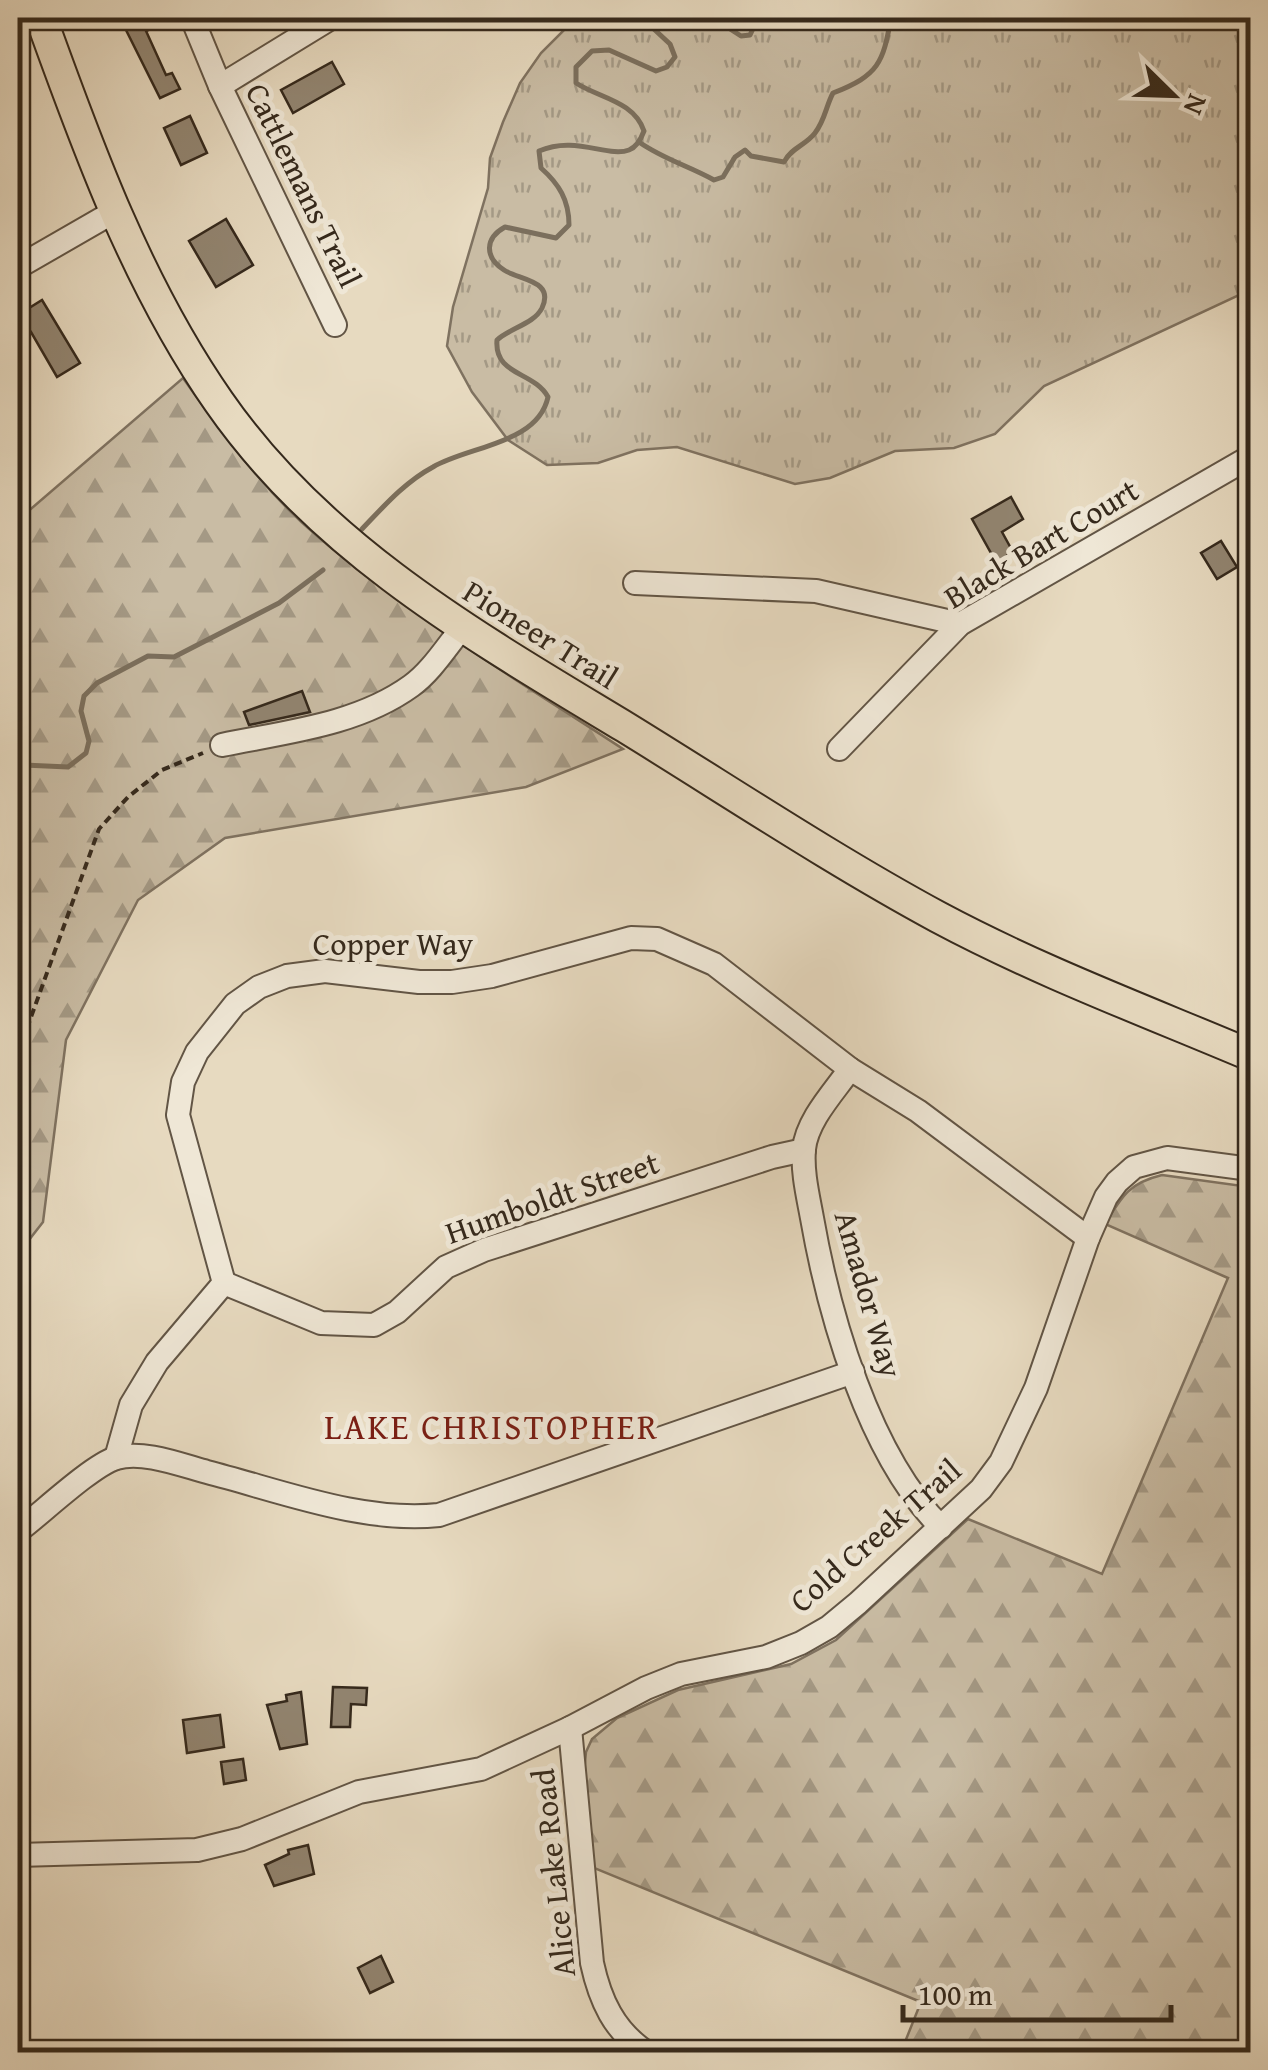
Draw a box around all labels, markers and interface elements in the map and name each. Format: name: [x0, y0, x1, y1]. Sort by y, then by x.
north arrow: [1123, 45, 1223, 145]
street label: Cattlemans Trail: [234, 75, 374, 295]
text: N: [1174, 88, 1219, 122]
street label: Black Bart Court: [935, 466, 1147, 620]
street label: Pioneer Trail: [454, 568, 628, 700]
street label: Copper Way: [313, 920, 473, 967]
street label: Humboldt Street: [439, 1138, 665, 1256]
street label: Amador Way: [823, 1205, 915, 1383]
district label: LAKE CHRISTOPHER: [324, 1401, 660, 1452]
street label: Cold Creek Trail: [779, 1447, 971, 1623]
street label: Alice Lake Road: [519, 1767, 587, 1979]
scale bar: [903, 1960, 1170, 2022]
text: 100 m: [918, 1972, 993, 2016]

